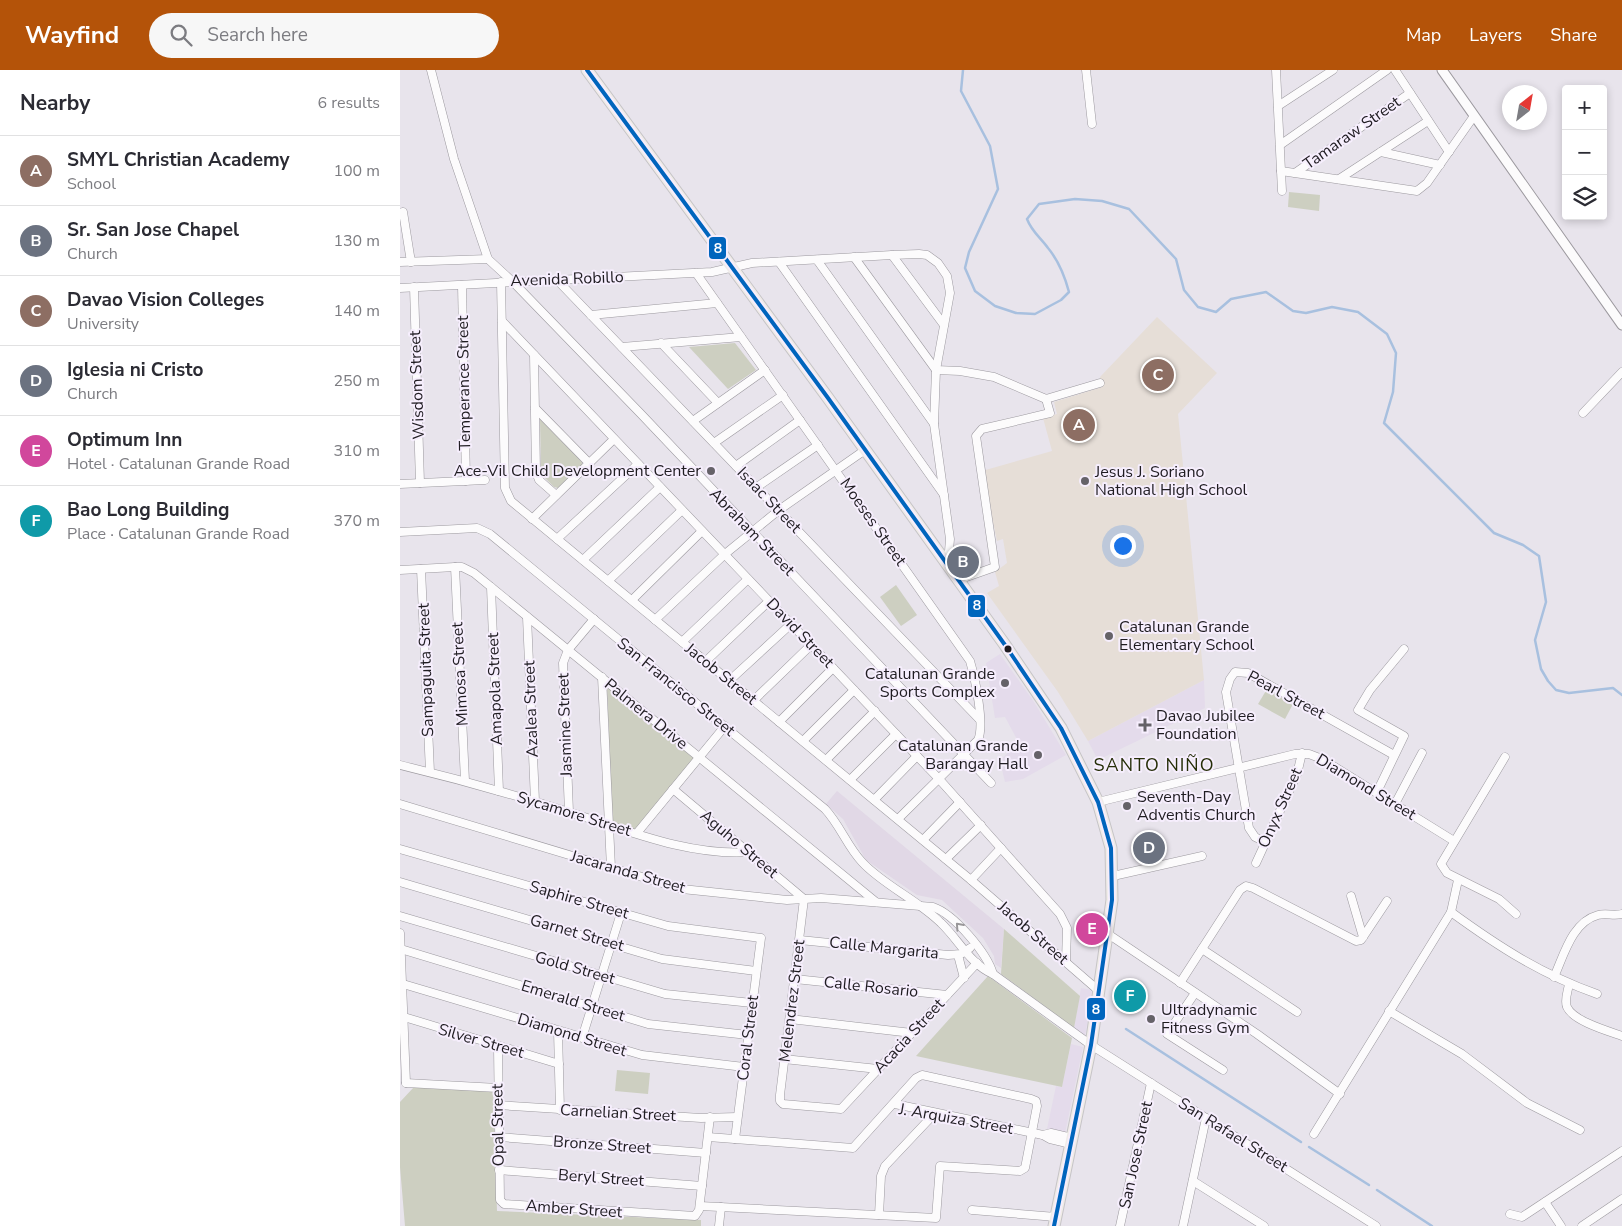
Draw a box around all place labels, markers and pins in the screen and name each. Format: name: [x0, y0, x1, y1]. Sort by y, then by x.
pin: C: [1142, 356, 1174, 394]
pin: A: [1063, 406, 1095, 444]
place label: Ace-Vil Child Development Center: [454, 460, 701, 482]
place label: Jesus J. Soriano National High School: [1094, 461, 1248, 501]
marker: Ace-Vil Child Development Center: [705, 465, 717, 477]
marker: Jesus J. Soriano National High School: [1079, 475, 1091, 487]
pin: B: [947, 543, 979, 581]
place label: Catalunan Grande Elementary School: [1119, 616, 1255, 656]
marker: Catalunan Grande Elementary School: [1103, 630, 1115, 642]
unlabelled marker: [1003, 644, 1013, 654]
place label: Catalunan Grande Sports Complex: [865, 663, 996, 703]
marker: Catalunan Grande Sports Complex: [999, 677, 1011, 689]
place label: Davao Jubilee Foundation: [1156, 705, 1255, 745]
marker: Davao Jubilee Foundation: [1138, 718, 1152, 732]
place label: Catalunan Grande Barangay Hall: [898, 735, 1028, 775]
marker: Catalunan Grande Barangay Hall: [1032, 749, 1044, 761]
place label: Seventh-Day Adventis Church: [1137, 786, 1256, 826]
marker: Seventh-Day Adventis Church: [1121, 800, 1133, 812]
pin: D: [1133, 829, 1165, 867]
pin: E: [1076, 910, 1108, 948]
pin: F: [1114, 977, 1146, 1015]
place label: Ultradynamic Fitness Gym: [1161, 999, 1258, 1039]
marker: Ultradynamic Fitness Gym: [1145, 1013, 1157, 1025]

